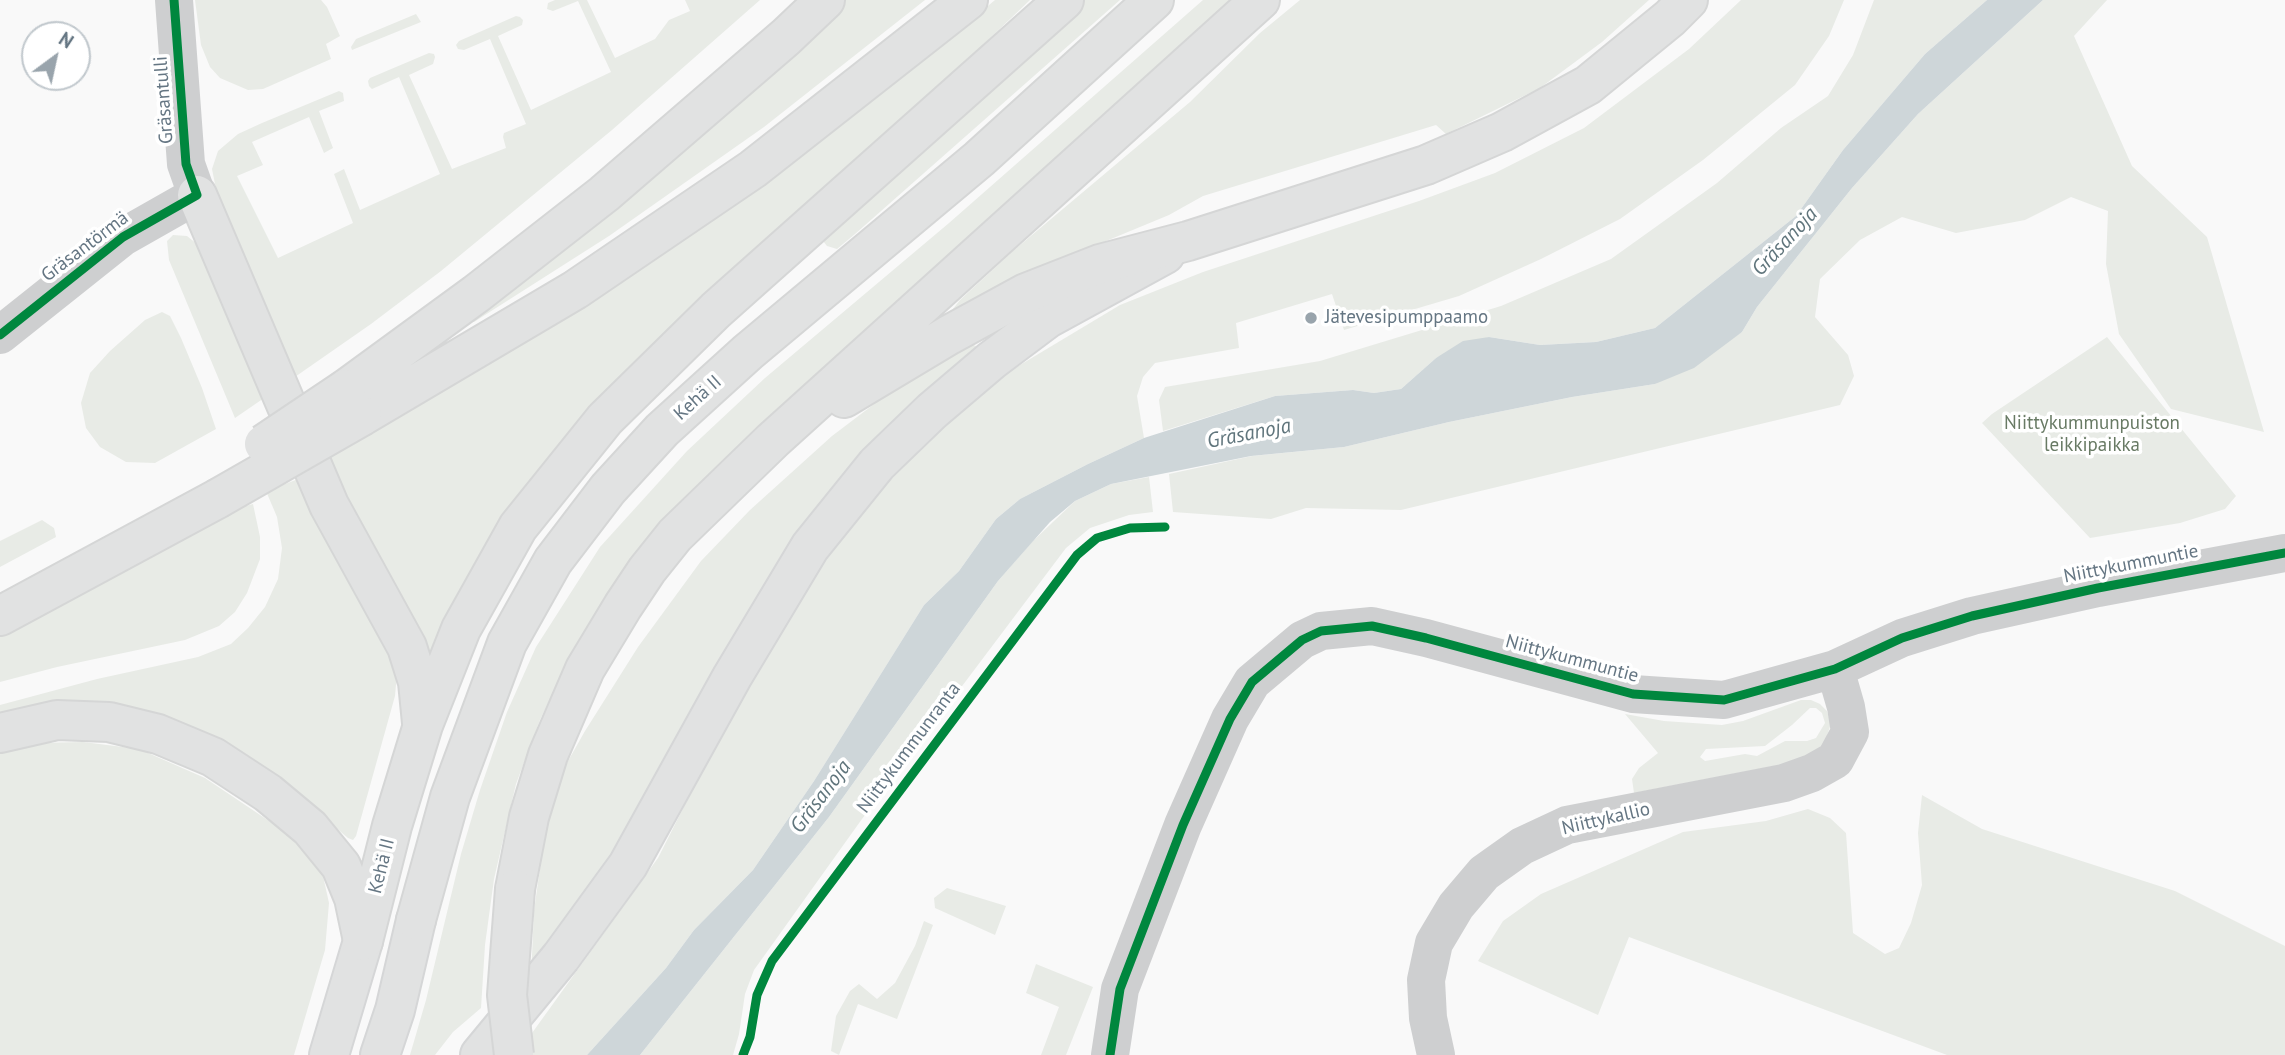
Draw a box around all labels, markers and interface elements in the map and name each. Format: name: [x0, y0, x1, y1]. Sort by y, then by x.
north arrow: [21, 21, 91, 91]
text: N: [55, 27, 78, 54]
street label: Gräsantulli: [150, 55, 178, 145]
water label: Gräsanoja: [1747, 202, 1823, 282]
street label: Gräsantörmä: [37, 207, 133, 287]
place label: Jätevesipumppaamo: [1325, 307, 1488, 329]
marker: Jätevesipumppaamo: [1303, 310, 1319, 326]
street label: Kehä II: [669, 371, 727, 425]
park label: Niittykummunpuiston leikkipaikka: [2004, 413, 2180, 457]
water label: Gräsanoja: [1205, 414, 1293, 454]
street label: Niittykummuntie: [2062, 540, 2200, 588]
street label: Niittykummuntie: [1503, 630, 1641, 688]
street label: Niittykummunranta: [852, 678, 966, 818]
water label: Gräsanoja: [785, 756, 857, 838]
street label: Niittykallio: [1560, 798, 1652, 840]
street label: Kehä II: [364, 836, 400, 896]

